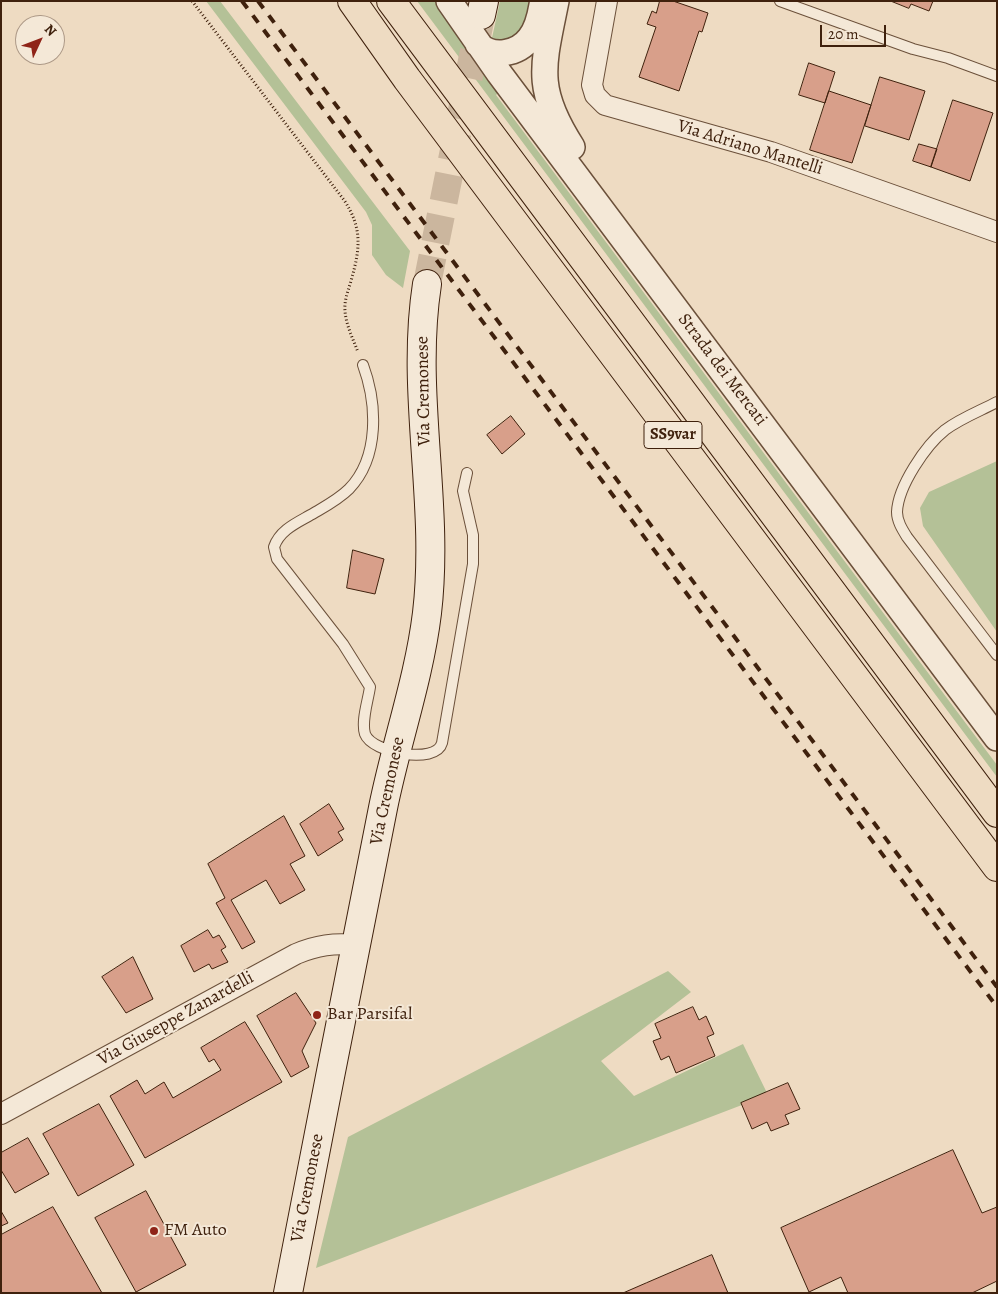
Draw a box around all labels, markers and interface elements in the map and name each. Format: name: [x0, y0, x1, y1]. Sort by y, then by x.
north arrow: [15, 15, 65, 65]
scale bar: [823, 15, 889, 47]
text: N: [40, 20, 61, 40]
text: 20 m: [828, 24, 859, 44]
street label: Via Adriano Mantelli: [675, 116, 825, 180]
street label: Strada dei Mercati: [673, 310, 771, 430]
street label: Via Cremonese: [412, 336, 436, 446]
road number: SS9var: [644, 422, 702, 448]
street label: Via Cremonese: [366, 735, 410, 847]
street label: Via Giuseppe Zanardelli: [94, 967, 258, 1071]
place label: Bar Parsifal: [327, 1004, 412, 1026]
marker: Bar Parsifal: [311, 1009, 323, 1021]
street label: Via Cremonese: [287, 1132, 329, 1244]
place label: FM Auto: [164, 1220, 227, 1242]
marker: FM Auto: [148, 1225, 160, 1237]

